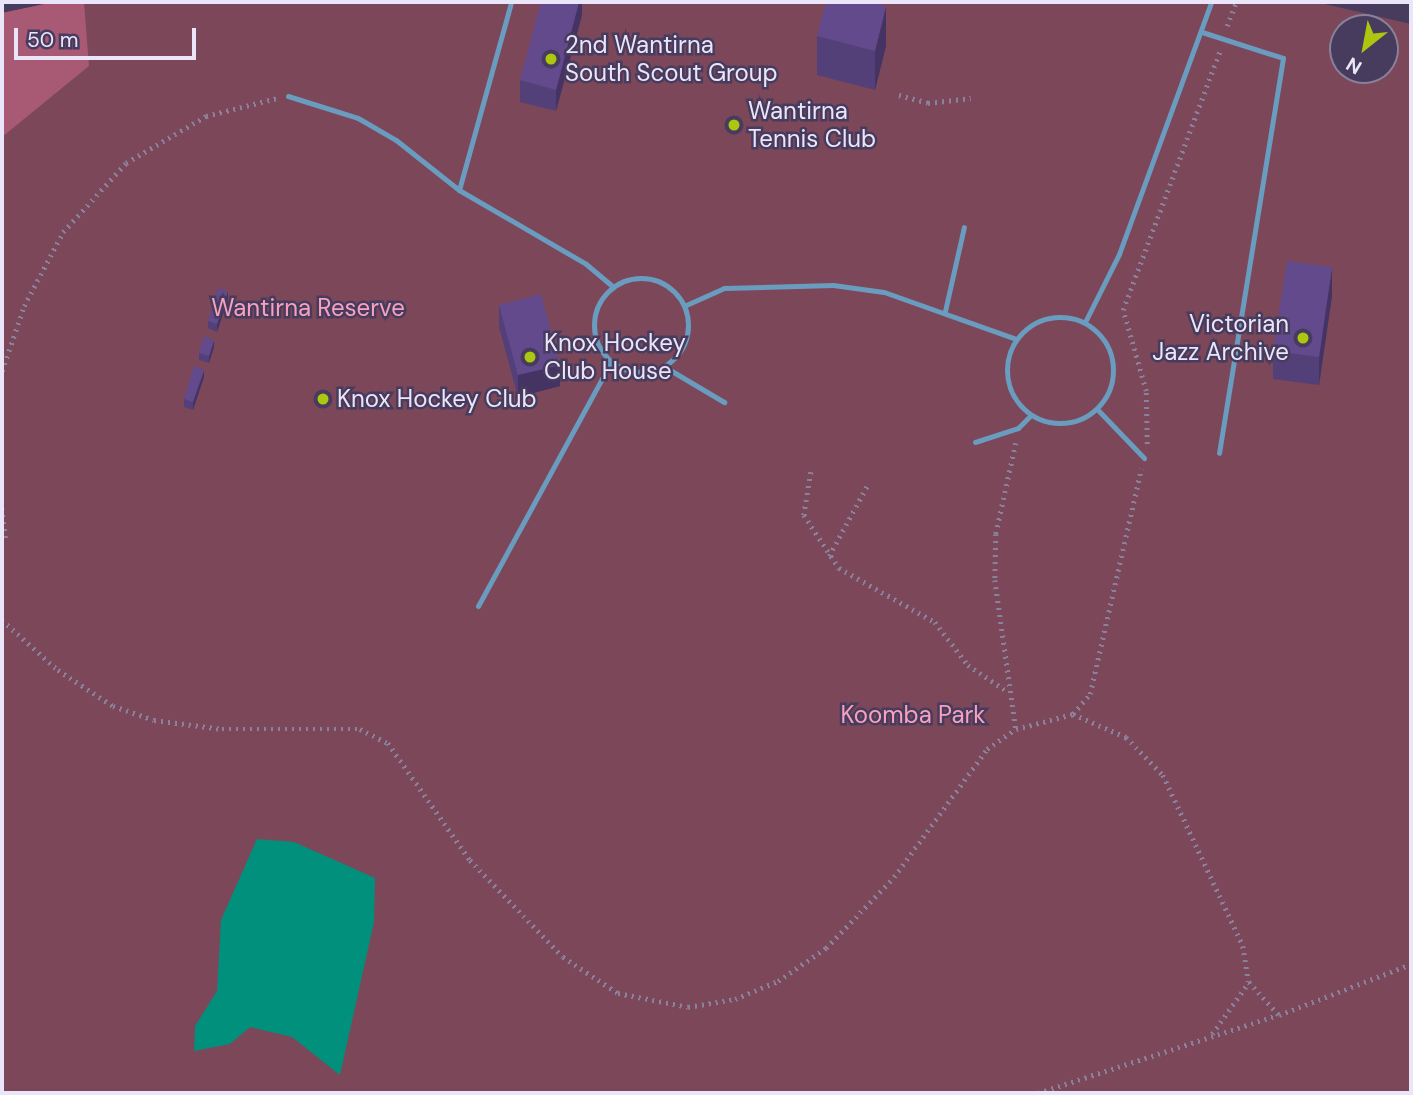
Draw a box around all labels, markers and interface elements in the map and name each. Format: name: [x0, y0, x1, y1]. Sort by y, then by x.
scale bar: [18, 14, 200, 58]
north arrow: [1329, 14, 1399, 84]
text: 50 m: [27, 26, 78, 54]
place label: 2nd Wantirna South Scout Group: [565, 31, 778, 87]
marker: 2nd Wantirna South Scout Group: [543, 51, 559, 67]
text: N: [1342, 51, 1366, 80]
place label: Wantirna Tennis Club: [748, 97, 876, 153]
marker: Wantirna Tennis Club: [726, 117, 742, 133]
park label: Wantirna Reserve: [211, 294, 405, 322]
place label: Victorian Jazz Archive: [1152, 310, 1289, 366]
place label: Knox Hockey Club House: [544, 329, 686, 385]
marker: Victorian Jazz Archive: [1295, 330, 1311, 346]
marker: Knox Hockey Club House: [522, 349, 538, 365]
place label: Knox Hockey Club: [337, 385, 537, 413]
marker: Knox Hockey Club: [315, 391, 331, 407]
park label: Koomba Park: [841, 701, 985, 729]

